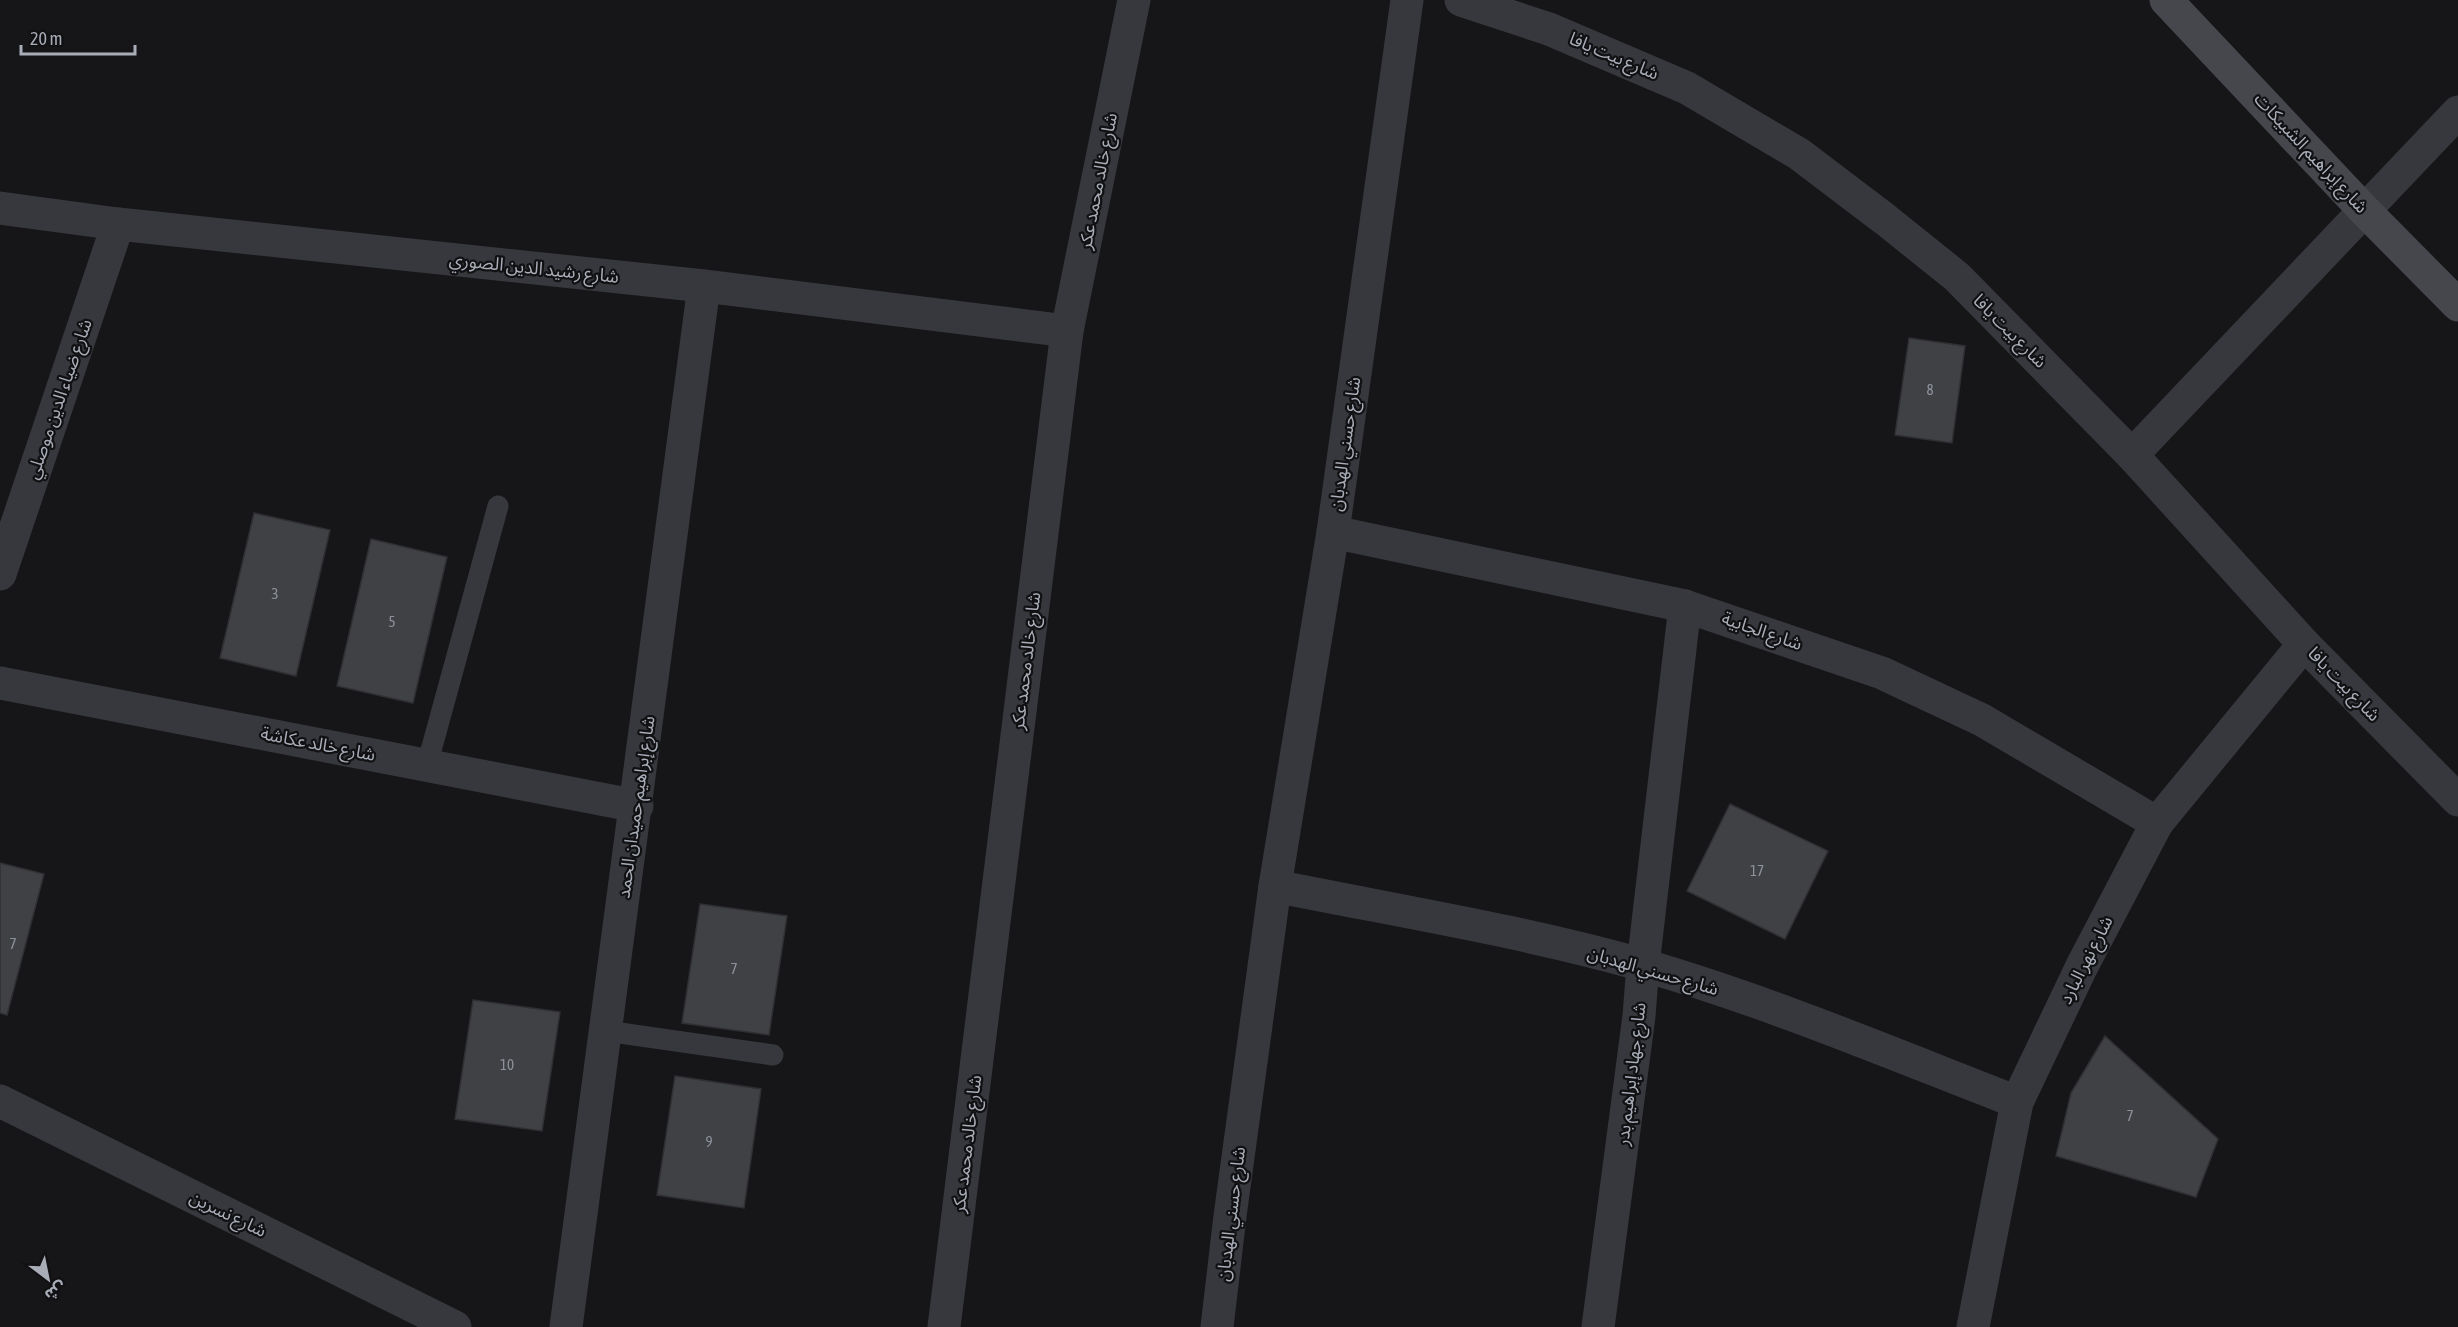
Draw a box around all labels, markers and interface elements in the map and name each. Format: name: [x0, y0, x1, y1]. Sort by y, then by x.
scale bar: [21, 18, 135, 56]
street label: شارع بيت يافا: [1565, 27, 1662, 87]
text: 20 m: [30, 28, 62, 49]
street label: شارع إبراهيم الشبيكات: [2247, 88, 2372, 220]
street label: شارع خالد محمد عكر: [1074, 111, 1125, 253]
street label: شارع رشيد الدين الصوري: [448, 248, 620, 291]
street label: شارع بيت يافا: [1966, 290, 2051, 375]
street label: شارع ضياء الدين موصلي: [21, 316, 100, 483]
street label: شارع حسني الهدبان: [1325, 375, 1368, 513]
house number: 8: [1926, 381, 1934, 398]
house number: 3: [271, 585, 279, 602]
street label: شارع خالد محمد عكر: [1007, 591, 1048, 733]
street label: شارع الجابية: [1718, 607, 1805, 658]
house number: 5: [388, 613, 396, 630]
street label: شارع بيت يافا: [2301, 642, 2385, 728]
street label: شارع إبراهيم حميدان الحمد: [612, 714, 663, 900]
street label: شارع خالد عكاشة: [258, 722, 377, 769]
house number: 17: [1750, 862, 1764, 879]
street label: شارع نهر البارد: [2054, 912, 2120, 1009]
house number: 7: [9, 935, 17, 952]
street label: شارع حسني الهدبان: [1584, 942, 1721, 1003]
house number: 7: [730, 960, 738, 977]
street label: شارع جهاد إبراهيم بدر: [1611, 1001, 1654, 1148]
house number: 10: [500, 1056, 514, 1073]
street label: شارع خالد محمد عكر: [948, 1074, 989, 1216]
house number: 7: [2126, 1107, 2134, 1124]
house number: 9: [705, 1133, 713, 1150]
street label: شارع حسني الهدبان: [1212, 1145, 1253, 1283]
street label: شارع نسرين: [185, 1186, 270, 1245]
north arrow: [18, 1249, 78, 1309]
text: ش: [41, 1277, 70, 1305]

